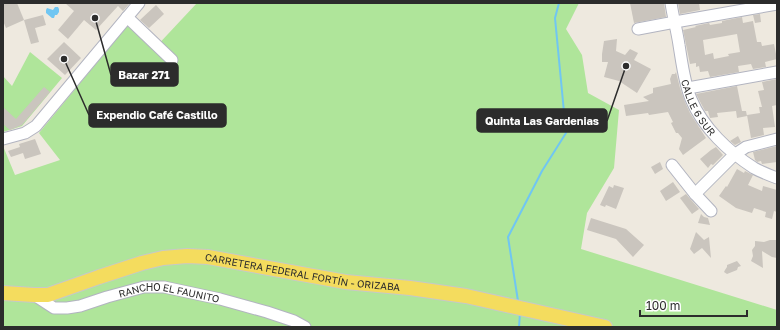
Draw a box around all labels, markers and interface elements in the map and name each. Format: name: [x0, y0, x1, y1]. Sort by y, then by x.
callout: Bazar 271: [111, 63, 178, 86]
text: Bazar 271: [118, 68, 170, 81]
street label: CALLE 6 SUR: [679, 78, 718, 138]
callout: Expendio Café Castillo: [89, 104, 226, 127]
text: Expendio Café Castillo: [96, 108, 218, 121]
callout: Quinta Las Gardenias: [477, 109, 607, 132]
text: Quinta Las Gardenias: [485, 114, 599, 127]
street label: CARRETERA FEDERAL FORTÍN - ORIZABA: [204, 251, 401, 293]
street label: RANCHO EL FAUNITO: [117, 281, 221, 305]
scale bar: [640, 292, 747, 318]
text: 100 m: [646, 298, 680, 313]

